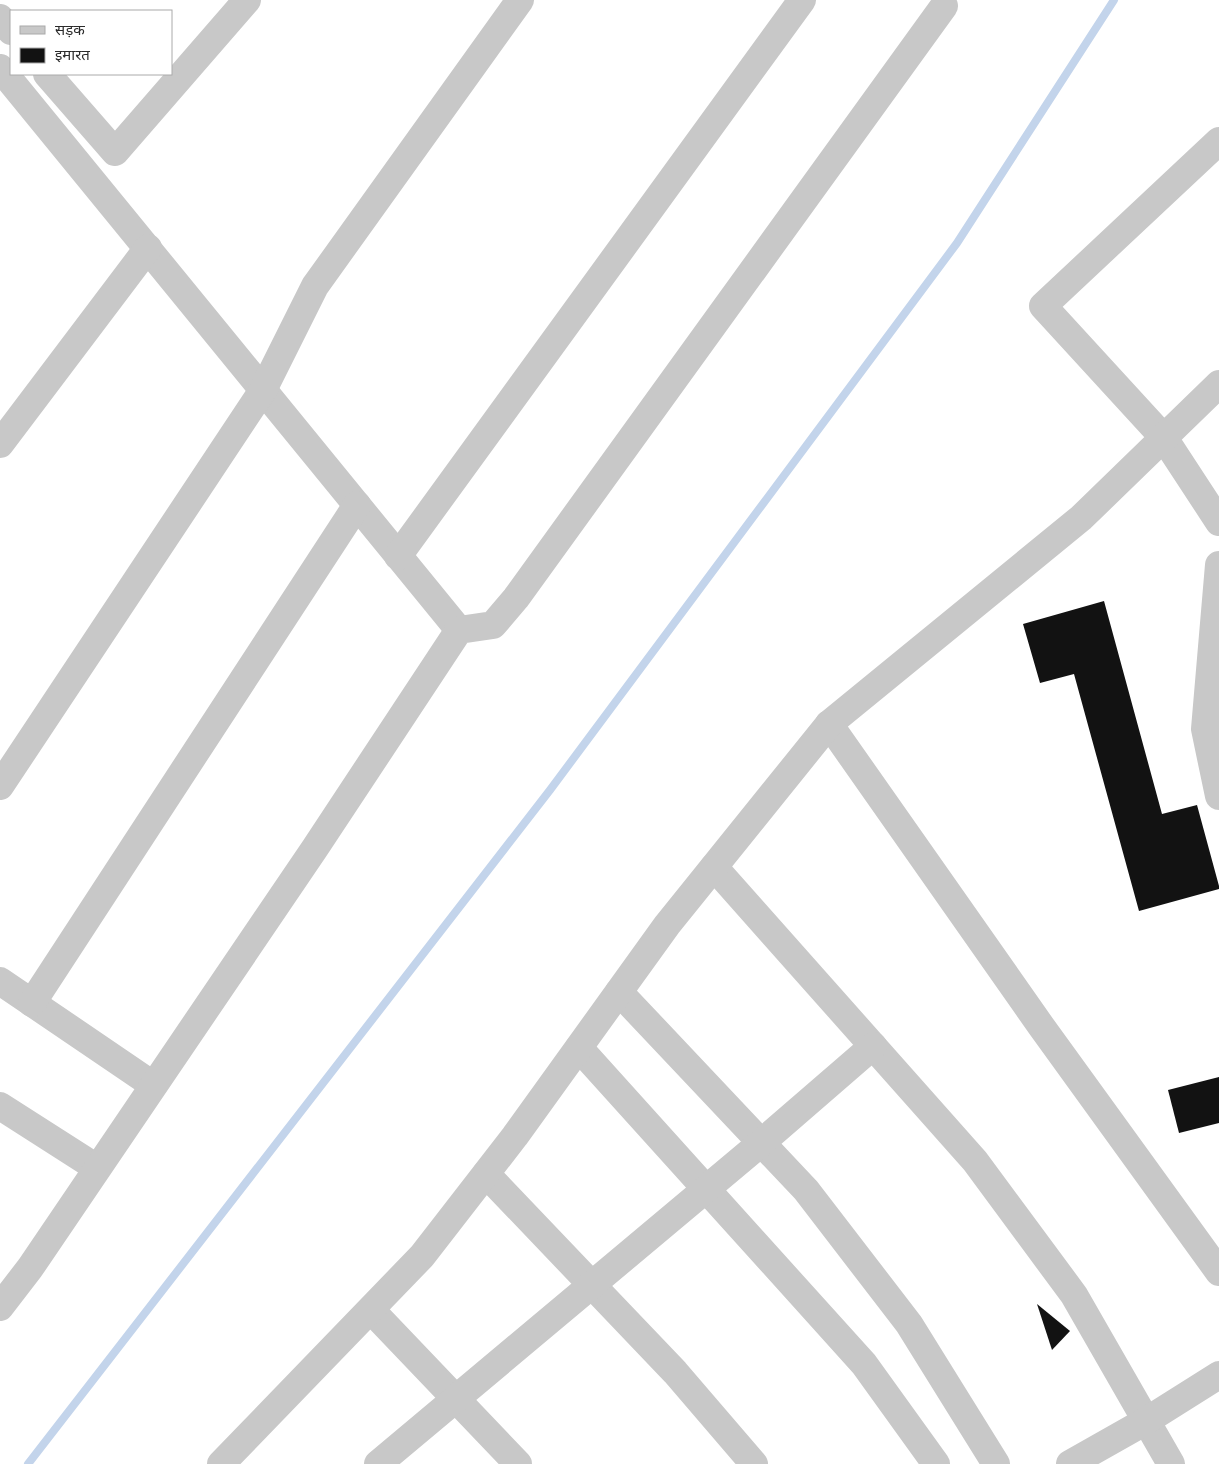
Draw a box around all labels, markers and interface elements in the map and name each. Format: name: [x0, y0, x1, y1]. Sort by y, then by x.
legend: [10, 10, 172, 75]
text: सड़क: [55, 19, 85, 39]
text: इमारत: [55, 44, 90, 64]

